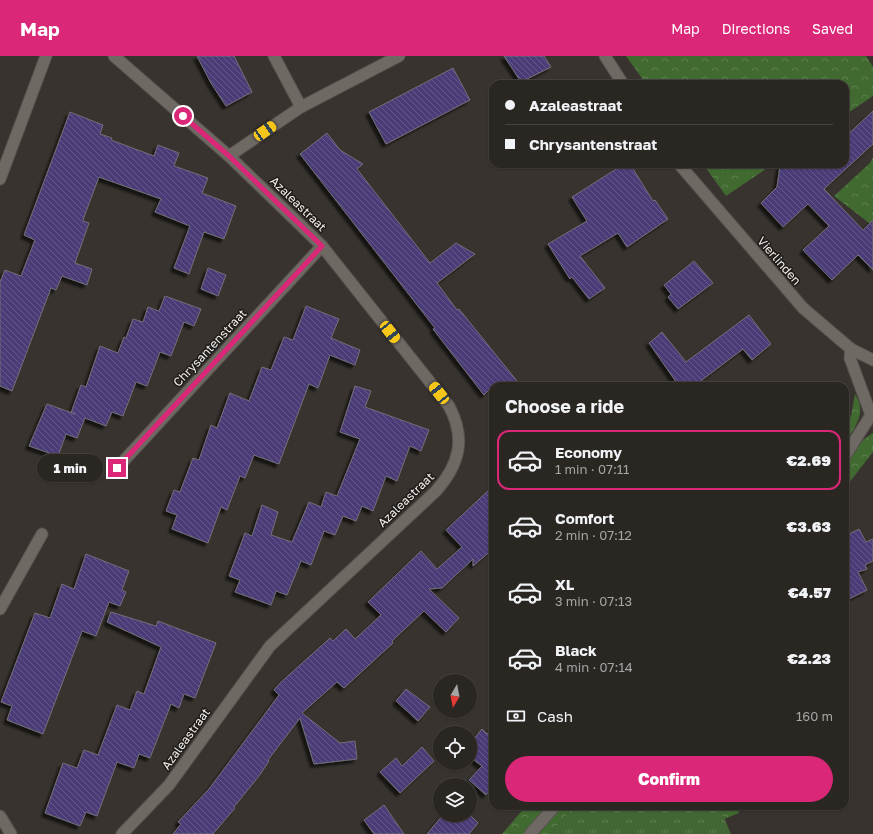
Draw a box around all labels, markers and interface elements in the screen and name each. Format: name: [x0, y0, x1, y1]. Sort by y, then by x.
text: Map: [20, 17, 60, 40]
text: Map: [671, 20, 700, 37]
text: Directions: [722, 20, 790, 37]
text: Saved: [812, 20, 853, 37]
text: Azaleastraat: [529, 96, 622, 114]
route start: [174, 107, 192, 125]
car: [252, 119, 278, 143]
text: Chrysantenstraat: [529, 135, 657, 153]
street label: Azaleastraat: [267, 173, 330, 234]
street label: Vierlinden: [754, 233, 804, 288]
street label: Chrysantenstraat: [170, 306, 250, 390]
car: [378, 319, 402, 345]
car: [427, 380, 451, 406]
text: Choose a ride: [505, 395, 624, 417]
icon: car: [507, 442, 543, 478]
text: Economy: [555, 443, 622, 461]
text: €2.69: [786, 451, 831, 469]
callout: 1 min: [37, 454, 103, 482]
route end: [108, 459, 126, 477]
text: 1 min: [53, 460, 87, 476]
text: 1 min · 07:11: [555, 461, 629, 477]
street label: Azaleastraat: [374, 469, 437, 530]
icon: car: [507, 508, 543, 544]
text: Comfort: [555, 509, 614, 527]
text: €3.63: [787, 517, 831, 535]
text: 2 min · 07:12: [555, 527, 632, 543]
icon: car: [507, 574, 543, 610]
text: XL: [555, 575, 574, 593]
text: €4.57: [788, 583, 831, 601]
text: 3 min · 07:13: [555, 593, 632, 609]
icon: car: [507, 640, 543, 676]
text: Black: [555, 641, 597, 659]
text: €2.23: [787, 649, 831, 667]
text: 4 min · 07:14: [555, 659, 633, 675]
north arrow: [433, 674, 477, 718]
map controls: [433, 674, 477, 822]
street label: Azaleastraat: [158, 705, 213, 772]
icon: cash: [505, 705, 527, 727]
text: Cash: [537, 707, 573, 725]
text: 160 m: [796, 708, 833, 724]
button: locate: [433, 726, 477, 770]
button: Confirm: [505, 756, 833, 802]
button: layers: [433, 778, 477, 822]

